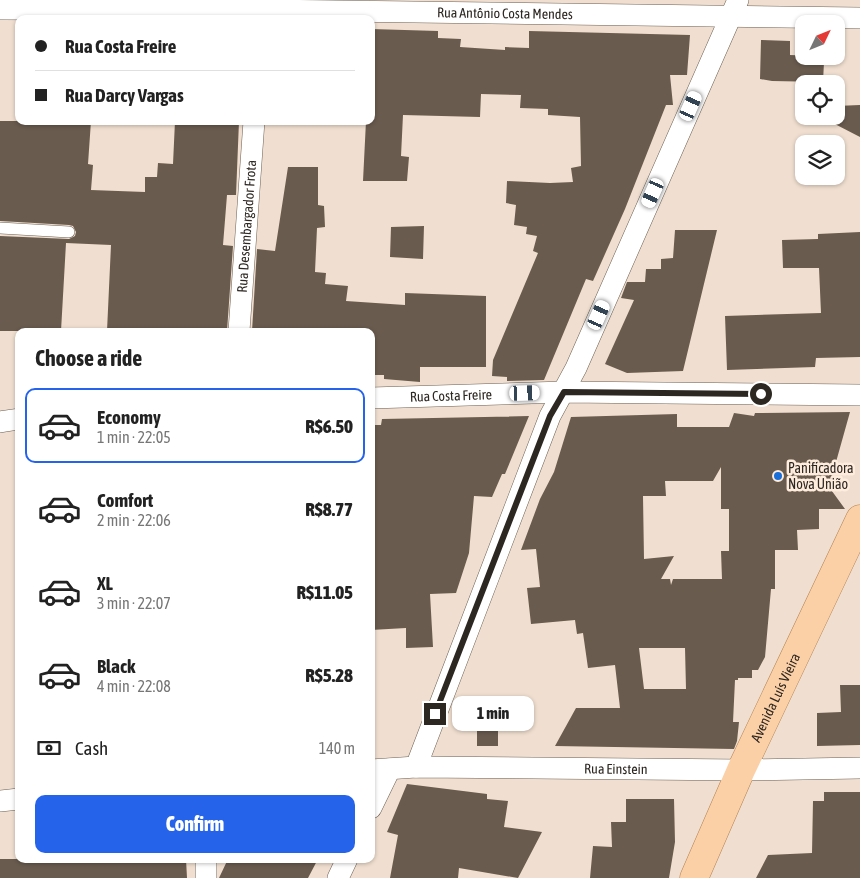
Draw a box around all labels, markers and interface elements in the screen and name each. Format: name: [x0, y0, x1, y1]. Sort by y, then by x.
street label: Rua Antônio Costa Mendes: [437, 4, 573, 22]
north arrow: [795, 15, 845, 65]
map controls: [795, 15, 845, 185]
text: Rua Costa Freire: [65, 35, 176, 57]
button: locate: [795, 75, 845, 125]
text: Rua Darcy Vargas: [65, 84, 184, 106]
car: [678, 89, 703, 123]
button: layers: [795, 135, 845, 185]
street label: Rua Desembargador Frota: [234, 159, 259, 293]
car: [640, 176, 665, 210]
car: [586, 298, 611, 332]
text: Choose a ride: [35, 345, 142, 371]
route start: [750, 383, 772, 405]
car: [509, 385, 540, 401]
street label: Rua Costa Freire: [410, 386, 492, 405]
icon: car: [37, 403, 82, 448]
text: Economy: [97, 406, 161, 428]
text: R$6.50: [305, 415, 353, 437]
text: 1 min · 22:05: [97, 428, 171, 446]
place label: Panificadora Nova União: [788, 460, 853, 492]
marker: Panificadora Nova União: [772, 470, 784, 482]
icon: car: [37, 486, 82, 531]
text: Comfort: [97, 489, 153, 511]
text: R$8.77: [305, 498, 353, 520]
text: 2 min · 22:06: [97, 511, 171, 529]
icon: car: [37, 569, 82, 614]
text: XL: [97, 572, 113, 594]
text: R$11.05: [296, 581, 353, 603]
text: 3 min · 22:07: [97, 594, 171, 612]
street label: Avenida Luís Vieira: [747, 651, 803, 744]
icon: car: [37, 652, 82, 697]
text: Black: [97, 655, 135, 677]
text: R$5.28: [305, 664, 353, 686]
text: 4 min · 22:08: [97, 677, 171, 695]
callout: 1 min: [452, 696, 535, 732]
route end: [424, 703, 446, 725]
text: 1 min: [477, 704, 509, 722]
icon: cash: [35, 734, 63, 762]
text: Cash: [75, 737, 108, 759]
text: 140 m: [319, 739, 355, 757]
street label: Rua Einstein: [584, 761, 648, 777]
button: Confirm: [35, 795, 355, 853]

